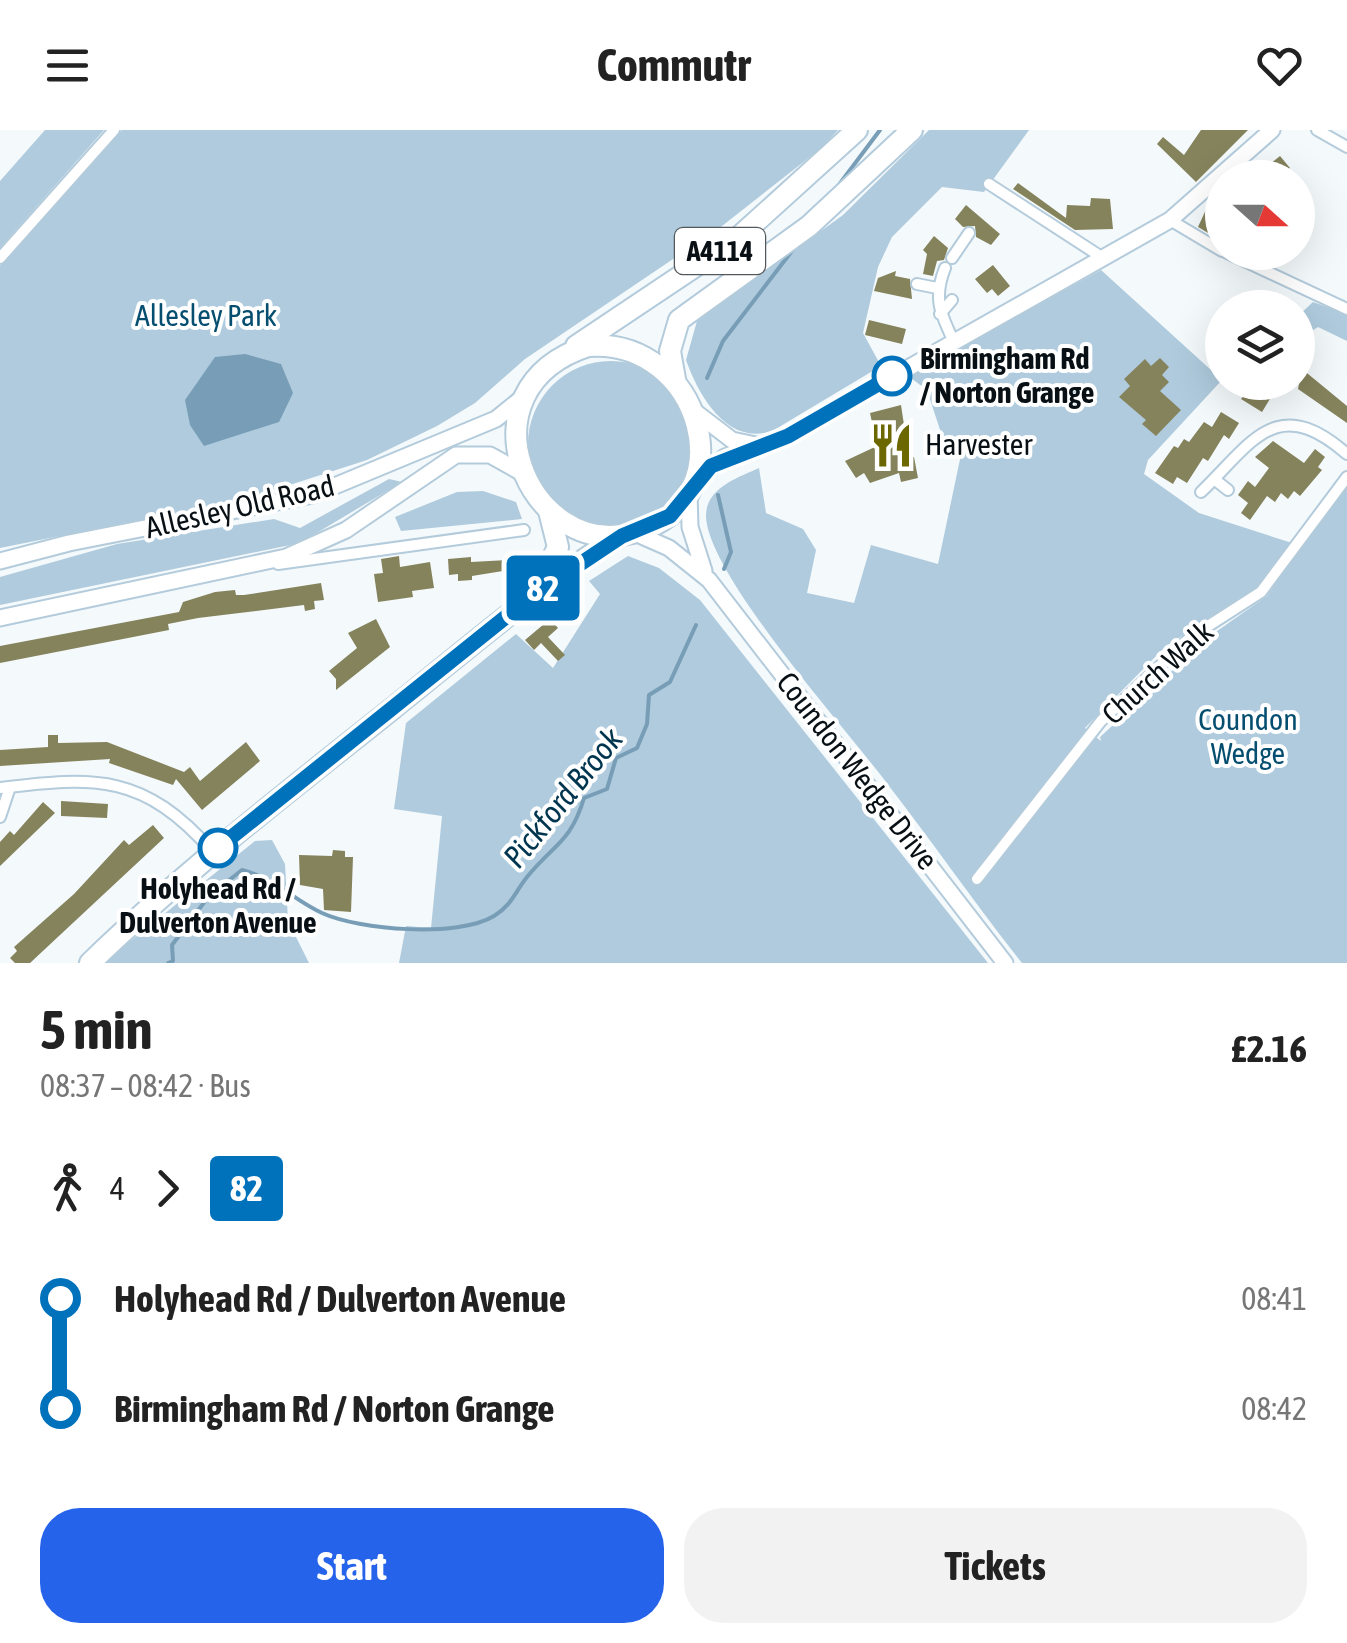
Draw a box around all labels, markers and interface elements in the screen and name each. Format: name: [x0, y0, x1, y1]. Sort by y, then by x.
icon: menu: [40, 38, 95, 93]
icon: heart: [1252, 38, 1307, 93]
text: Commutr: [596, 39, 751, 91]
north arrow: [1205, 160, 1315, 270]
map controls: [1205, 160, 1315, 400]
road number: A4114: [675, 228, 765, 274]
button: layers: [1205, 290, 1315, 400]
park label: Allesley Park: [135, 298, 277, 332]
place label: Birmingham Rd / Norton Grange: [920, 341, 1094, 409]
marker: Birmingham Rd / Norton Grange: [873, 357, 911, 395]
restaurant icon: Harvester: [868, 421, 916, 469]
place label: Harvester: [925, 427, 1033, 461]
street label: Allesley Old Road: [142, 468, 337, 544]
line badge: 82: [498, 556, 588, 620]
text: 82: [527, 568, 559, 608]
street label: Church Walk: [1095, 614, 1220, 731]
street label: Coundon Wedge Drive: [770, 665, 945, 876]
park label: Coundon Wedge: [1198, 702, 1298, 770]
water label: Pickford Brook: [495, 720, 630, 875]
marker: Holyhead Rd / Dulverton Avenue: [199, 829, 237, 867]
place label: Holyhead Rd / Dulverton Avenue: [119, 871, 317, 939]
text: 5 min: [40, 998, 152, 1061]
text: £2.16: [1231, 1027, 1307, 1070]
text: 08:37 – 08:42 · Bus: [40, 1067, 251, 1104]
icon: walk: [40, 1161, 95, 1216]
icon: forward: [140, 1161, 195, 1216]
text: 82: [230, 1168, 263, 1208]
text: 4: [110, 1170, 125, 1207]
text: Holyhead Rd / Dulverton Avenue: [114, 1277, 566, 1320]
text: 08:41: [1241, 1280, 1307, 1317]
text: Birmingham Rd / Norton Grange: [114, 1387, 554, 1430]
text: 08:42: [1241, 1390, 1307, 1427]
button: Start: [40, 1508, 664, 1623]
button: Tickets: [684, 1508, 1307, 1623]

